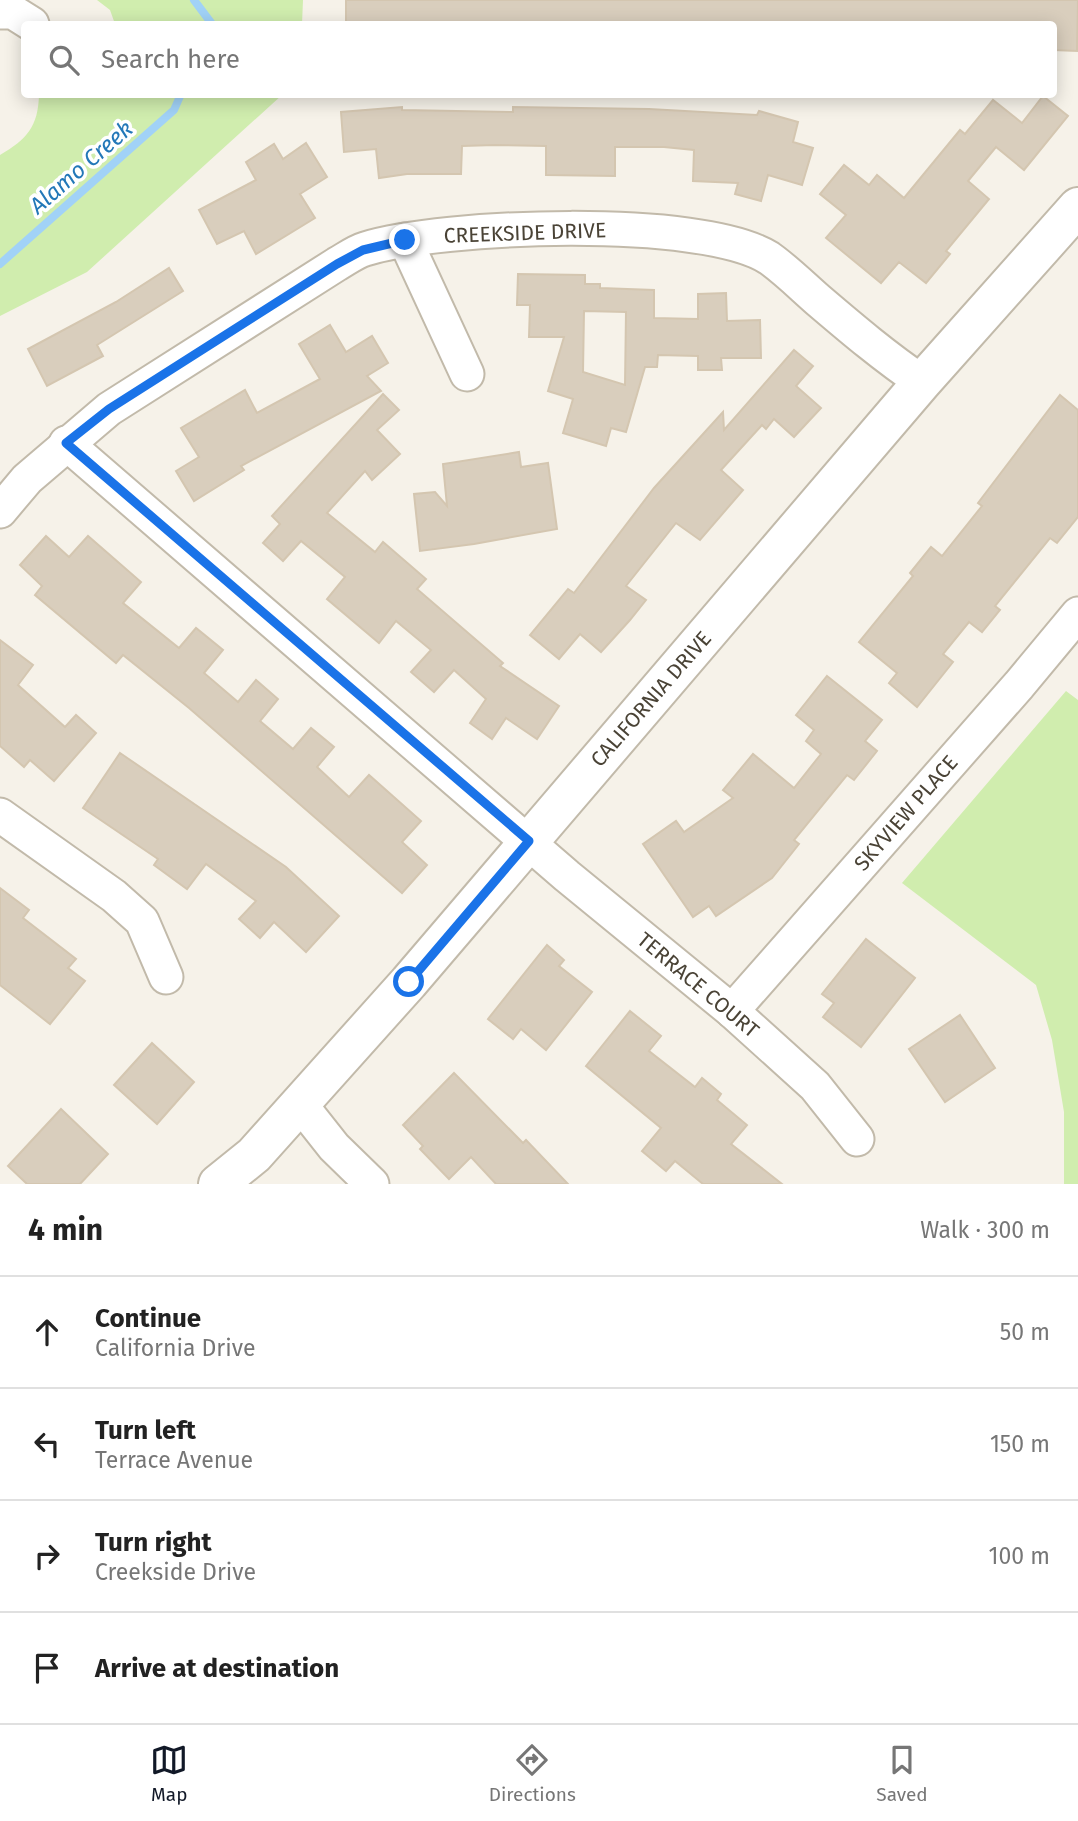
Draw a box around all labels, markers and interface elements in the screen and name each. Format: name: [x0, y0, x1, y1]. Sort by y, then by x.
search box: [21, 21, 1057, 98]
icon: search: [45, 41, 83, 79]
text: Search here: [101, 44, 240, 75]
water label: Alamo Creek: [23, 114, 139, 220]
street label: CREEKSIDE DRIVE: [443, 217, 607, 249]
route end: [389, 224, 420, 255]
street label: CALIFORNIA DRIVE: [585, 626, 717, 772]
street label: SKYVIEW PLACE: [849, 750, 963, 876]
street label: TERRACE COURT: [632, 927, 764, 1044]
route start: [393, 966, 424, 997]
text: 4 min: [28, 1212, 103, 1248]
text: Walk · 300 m: [920, 1216, 1050, 1244]
text: Continue: [95, 1303, 201, 1334]
icon: ahead: [28, 1313, 66, 1351]
text: 50 m: [1000, 1318, 1050, 1346]
text: California Drive: [95, 1334, 255, 1362]
text: Turn left: [95, 1415, 196, 1446]
icon: left: [28, 1425, 66, 1463]
text: 150 m: [990, 1430, 1050, 1458]
text: Terrace Avenue: [95, 1446, 253, 1474]
text: Turn right: [95, 1527, 212, 1558]
icon: right: [28, 1537, 66, 1575]
text: 100 m: [989, 1542, 1050, 1570]
text: Creekside Drive: [95, 1558, 256, 1586]
icon: arrive: [28, 1649, 66, 1687]
text: Arrive at destination: [95, 1653, 339, 1684]
tab: Map: [150, 1741, 188, 1806]
tab: Directions: [489, 1741, 576, 1806]
tab: Saved: [876, 1741, 928, 1806]

